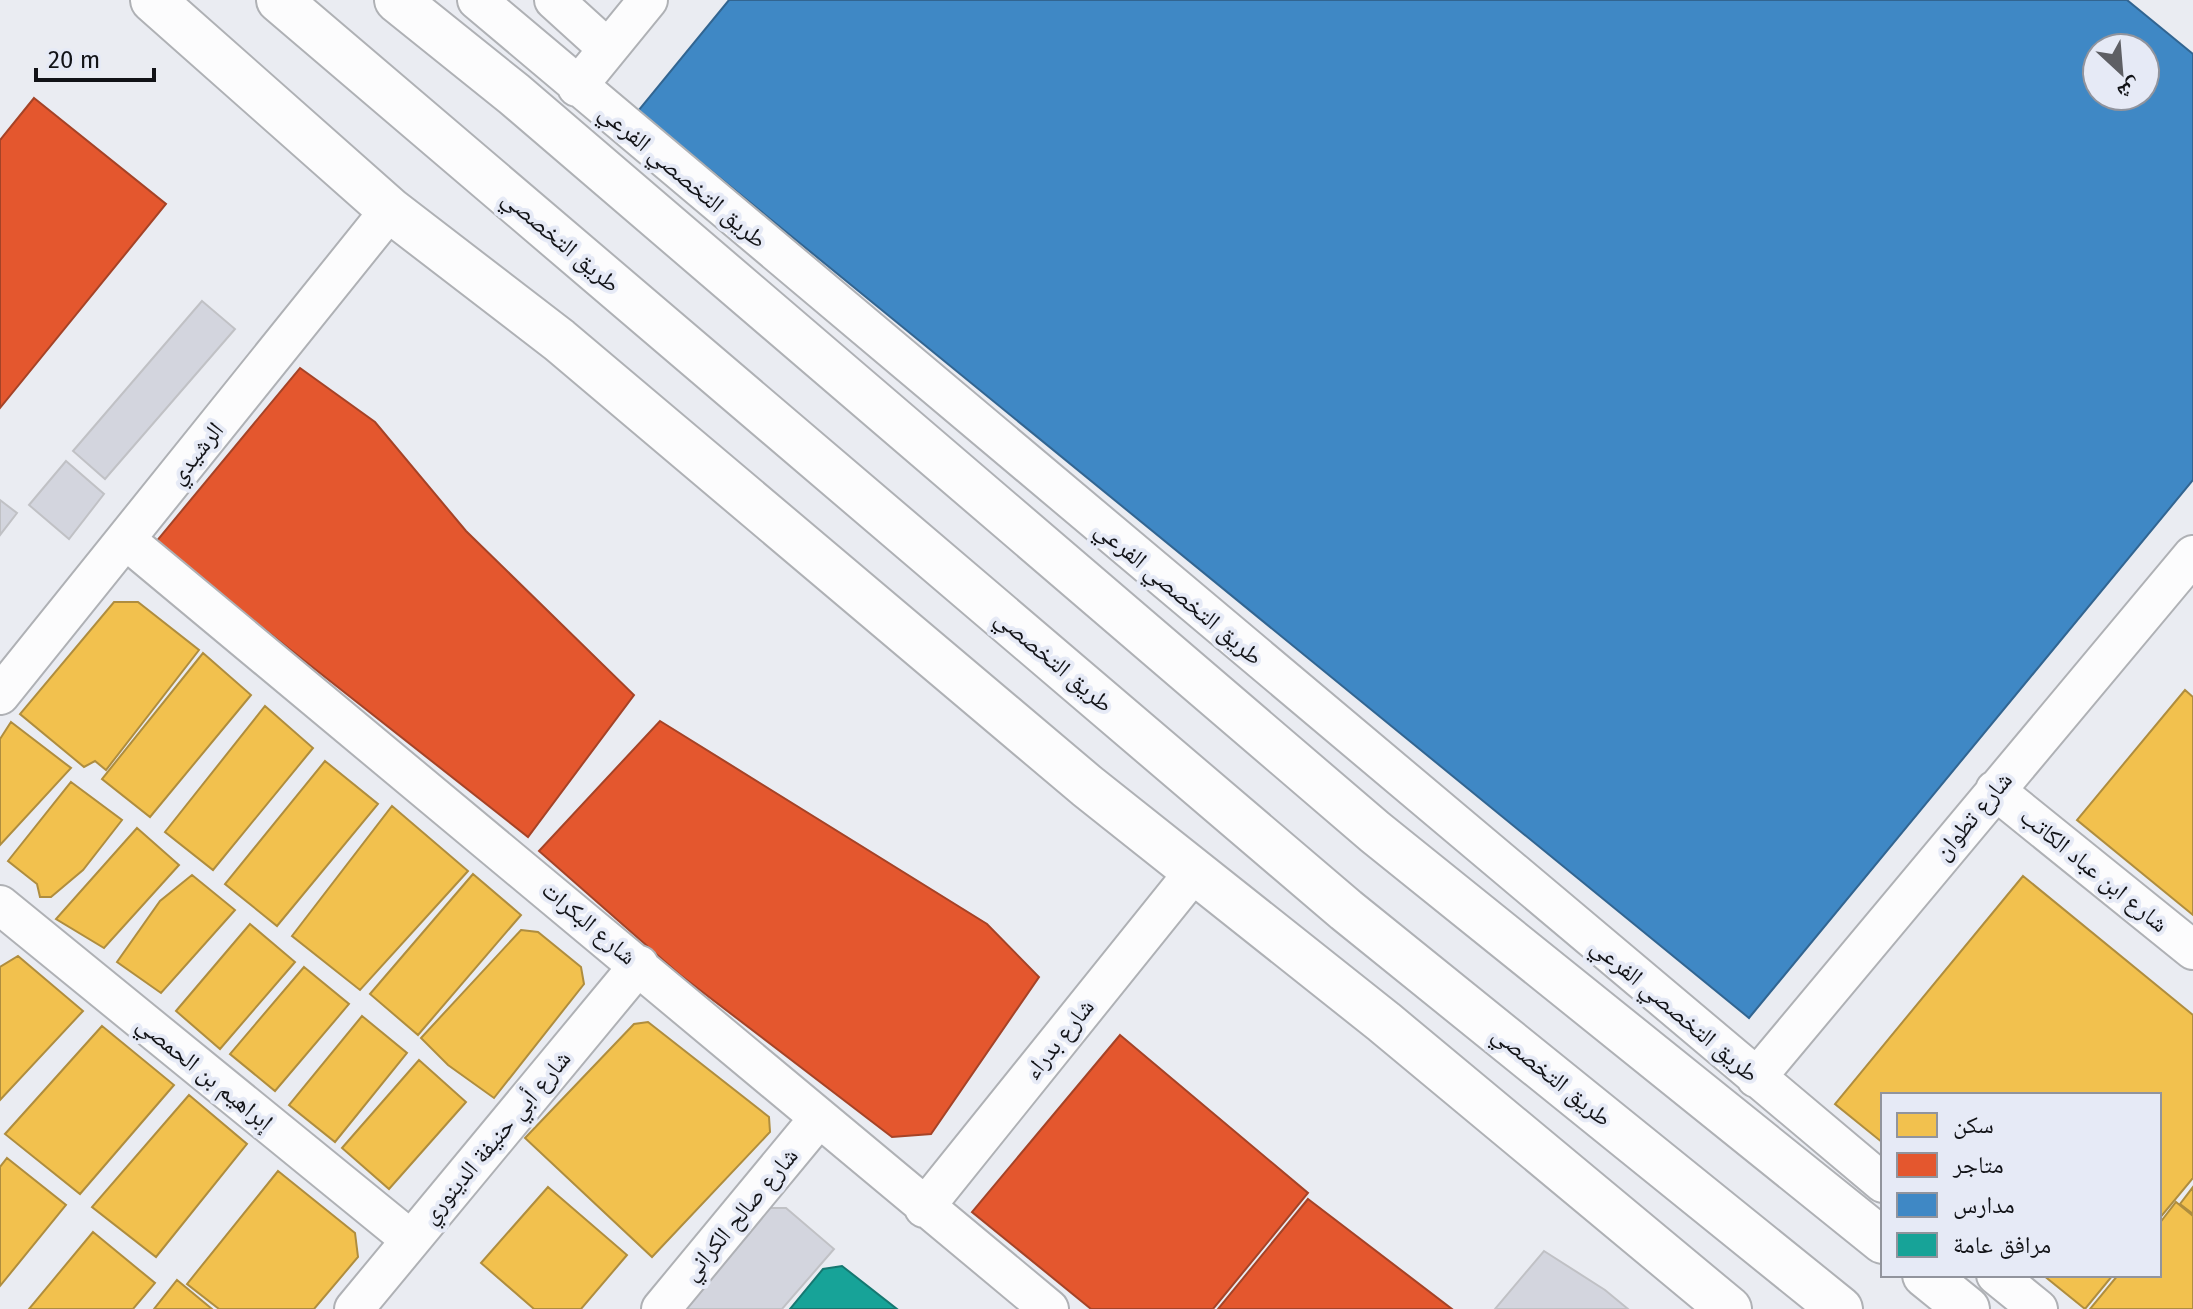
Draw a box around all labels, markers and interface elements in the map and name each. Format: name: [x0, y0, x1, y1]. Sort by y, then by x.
scale bar: [36, 32, 154, 82]
north arrow: [2081, 32, 2161, 112]
text: 20 m: [48, 46, 100, 74]
text: ش: [2113, 72, 2146, 107]
street label: طريق التخصصي الفرعي: [590, 98, 772, 258]
street label: طريق التخصصي: [493, 184, 625, 302]
street label: الرشيدي: [163, 417, 233, 493]
street label: طريق التخصصي الفرعي: [1086, 515, 1268, 675]
street label: طريق التخصصي: [986, 604, 1118, 722]
street label: شارع تطوان: [1928, 766, 2019, 866]
street label: شارع ابن عباد الكاتب: [2014, 802, 2174, 939]
street label: شارع البكرات: [535, 875, 642, 971]
street label: طريق التخصصي الفرعي: [1582, 932, 1764, 1092]
street label: شارع بدراء: [1018, 993, 1101, 1086]
street label: إبراهيم بن الحمصي: [128, 1010, 278, 1140]
street label: طريق التخصصي: [1484, 1020, 1617, 1136]
street label: شارع أبي حنيفة الدينوري: [415, 1045, 580, 1233]
legend: [1881, 1093, 2161, 1277]
text: سكن: [1953, 1111, 1994, 1139]
street label: شارع صالح الكراني: [676, 1142, 808, 1289]
text: متاجر: [1952, 1151, 2004, 1179]
text: مدارس: [1953, 1191, 2015, 1219]
text: مرافق عامة: [1953, 1231, 2051, 1259]

